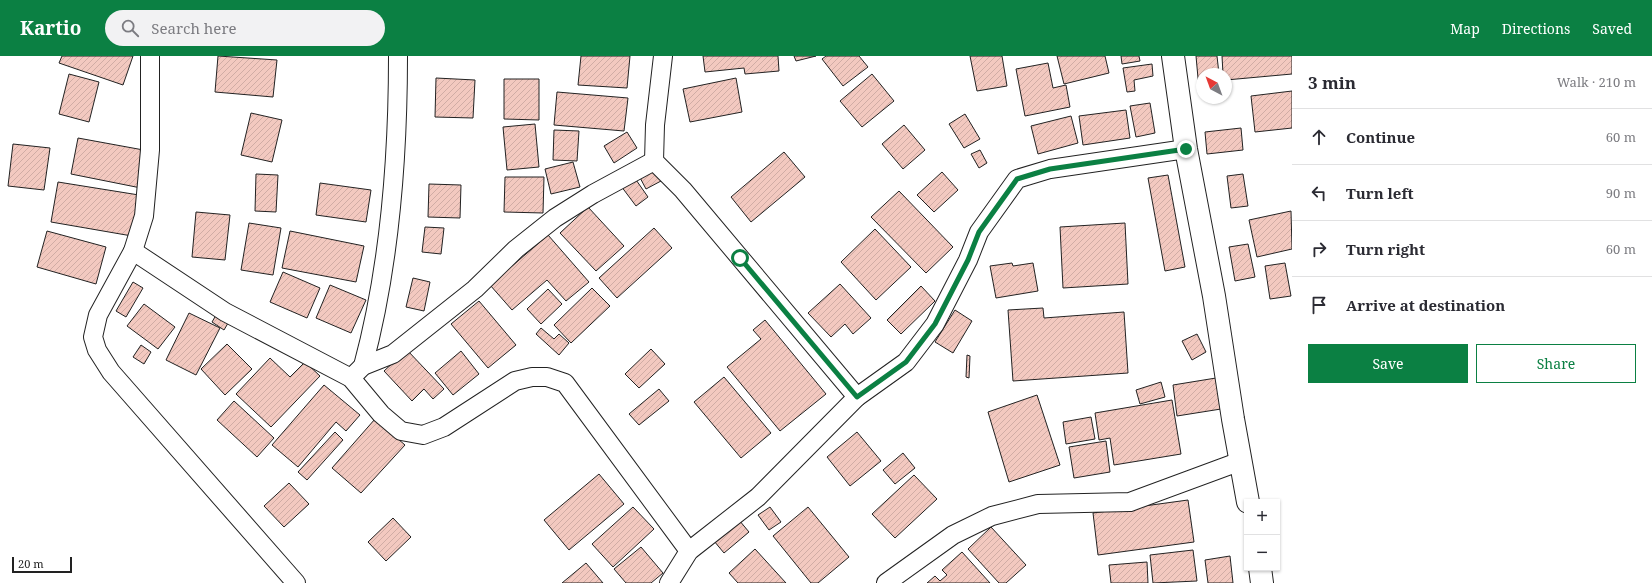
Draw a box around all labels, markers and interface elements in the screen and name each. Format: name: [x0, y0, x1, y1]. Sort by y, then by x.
search box: [105, 10, 385, 46]
text: Kartio: [20, 15, 81, 41]
icon: search: [119, 17, 141, 39]
text: Search here: [151, 18, 236, 38]
text: Map: [1450, 19, 1480, 38]
text: Directions: [1502, 19, 1570, 38]
text: Saved: [1592, 19, 1632, 38]
north arrow: [1196, 68, 1232, 104]
text: 3 min: [1308, 71, 1356, 94]
text: Walk · 210 m: [1557, 73, 1636, 91]
icon: ahead: [1308, 126, 1330, 148]
text: Continue: [1346, 127, 1415, 147]
text: 60 m: [1606, 128, 1636, 146]
route end: [1177, 140, 1195, 158]
icon: left: [1308, 182, 1330, 204]
text: Turn left: [1346, 183, 1414, 203]
text: 90 m: [1606, 184, 1636, 202]
icon: right: [1308, 238, 1330, 260]
text: Turn right: [1346, 239, 1425, 259]
text: 60 m: [1606, 240, 1636, 258]
route start: [731, 249, 749, 267]
icon: arrive: [1308, 294, 1330, 316]
text: Arrive at destination: [1346, 295, 1505, 315]
button: Save: [1308, 344, 1468, 383]
button: Share: [1476, 344, 1636, 383]
map controls: [1244, 499, 1280, 571]
button: +: [1244, 499, 1280, 535]
button: −: [1244, 535, 1280, 571]
scale bar: [12, 555, 72, 574]
text: 20 m: [18, 556, 44, 571]

